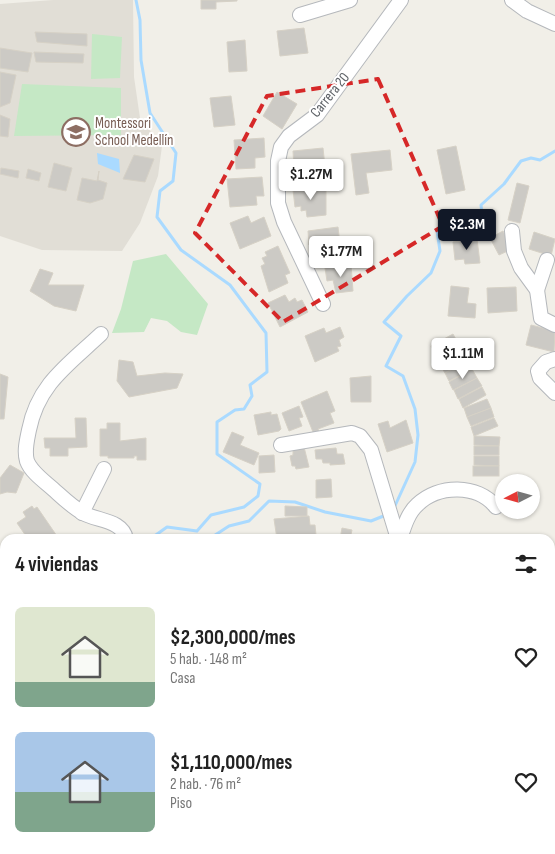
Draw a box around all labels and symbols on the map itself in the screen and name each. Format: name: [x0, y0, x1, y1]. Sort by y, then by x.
street label: Carrera 20: [306, 69, 354, 121]
place label: Montessori School Medellín: [95, 114, 173, 150]
school or university icon: Montessori School Medellín: [61, 117, 91, 147]
pin: $1.27M: [270, 158, 352, 201]
pin: $2.3M: [432, 208, 502, 251]
pin: $1.77M: [300, 236, 382, 278]
pin: $1.11M: [422, 338, 504, 380]
north arrow: [495, 474, 540, 519]

